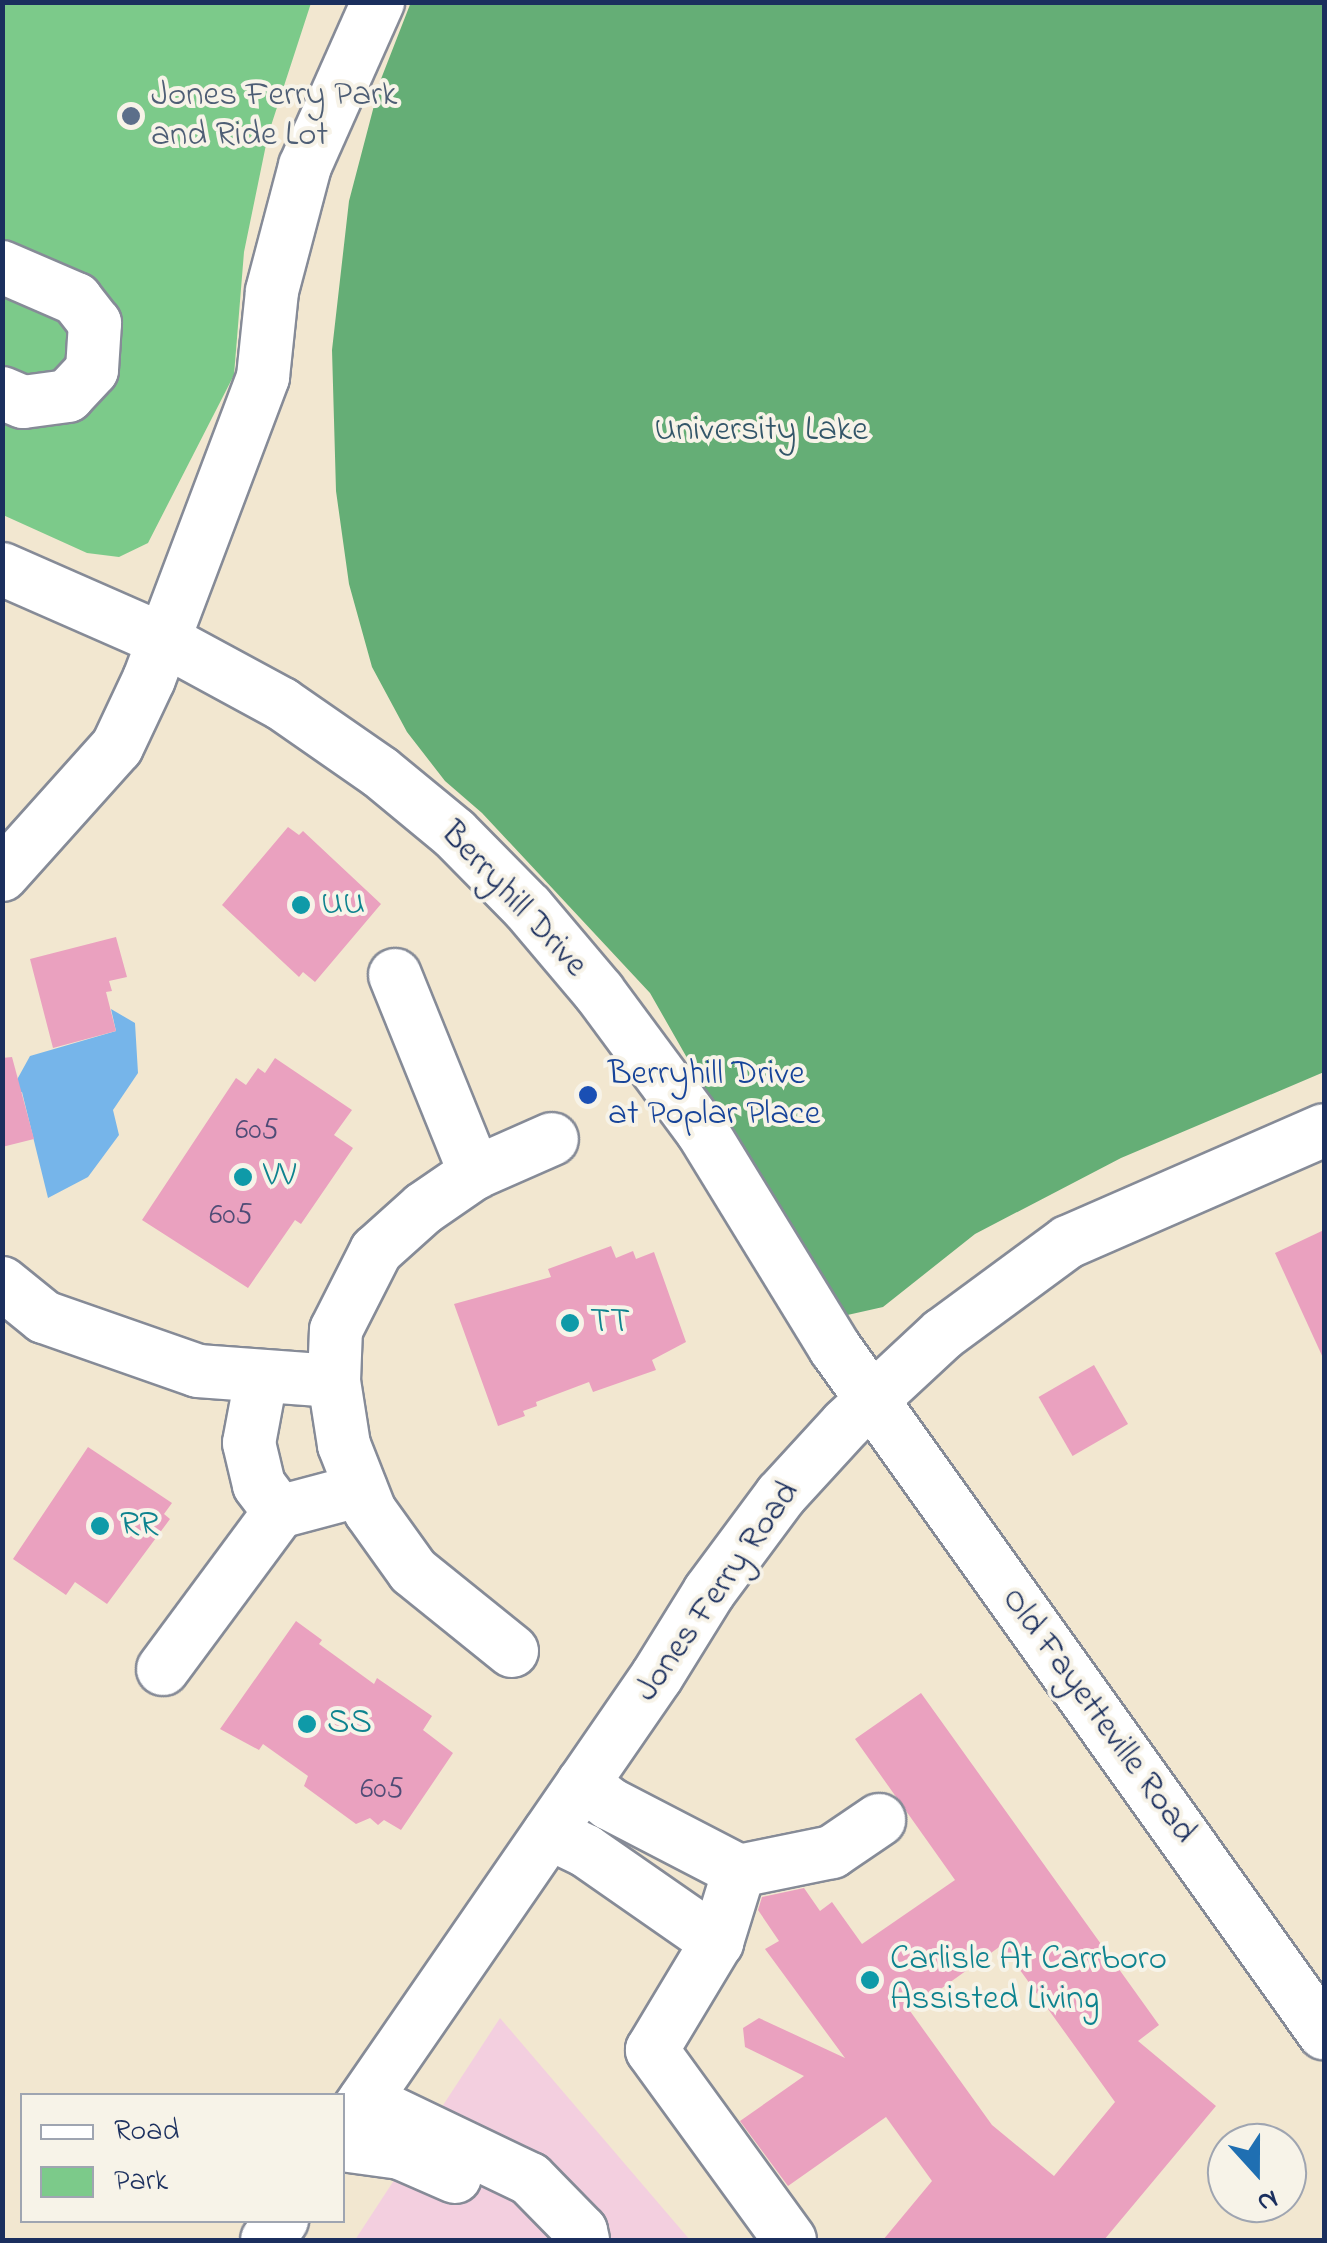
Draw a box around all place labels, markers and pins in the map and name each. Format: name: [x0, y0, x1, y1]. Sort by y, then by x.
place label: Jones Ferry Park and Ride Lot: [151, 75, 397, 157]
marker: Jones Ferry Park and Ride Lot: [120, 105, 142, 127]
place label: UU: [321, 884, 365, 926]
marker: UU: [290, 894, 312, 916]
place label: Berryhill Drive at Poplar Place: [608, 1054, 820, 1136]
marker: Berryhill Drive at Poplar Place: [577, 1084, 599, 1106]
place label: VV: [263, 1156, 296, 1198]
marker: VV: [232, 1166, 254, 1188]
place label: TT: [590, 1302, 630, 1344]
marker: TT: [559, 1312, 581, 1334]
place label: RR: [120, 1505, 159, 1547]
marker: RR: [89, 1515, 111, 1537]
place label: SS: [327, 1703, 372, 1745]
marker: SS: [296, 1713, 318, 1735]
place label: Carlisle At Carrboro Assisted Living: [890, 1939, 1167, 2021]
marker: Carlisle At Carrboro Assisted Living: [859, 1969, 881, 1991]

